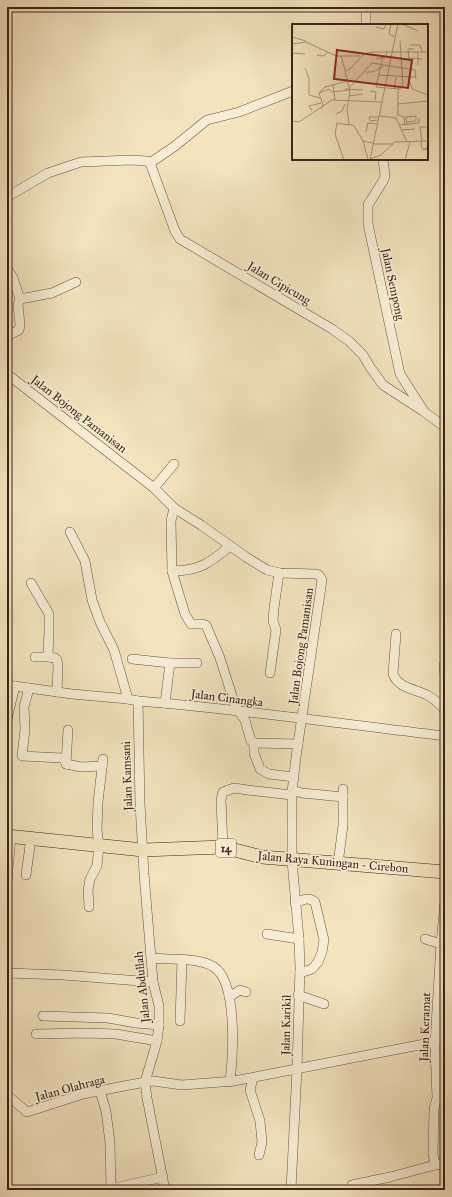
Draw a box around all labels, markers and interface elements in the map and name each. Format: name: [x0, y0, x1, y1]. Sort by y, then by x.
inset map: [292, 24, 428, 160]
street label: Jalan Sempong: [377, 245, 408, 322]
street label: Jalan Cipicung: [243, 258, 314, 308]
street label: Jalan Bojong Pamanisan: [26, 371, 130, 457]
street label: Jalan Bojong Pamanisan: [286, 586, 317, 707]
street label: Jalan Cinangka: [188, 686, 265, 710]
street label: Jalan Kamsani: [119, 740, 136, 813]
road number: 14: [216, 839, 236, 857]
street label: Jalan Raya Kuningan - Cirebon: [255, 848, 409, 877]
street label: Jalan Abdullah: [131, 950, 154, 1025]
street label: Jalan Keramat: [417, 991, 434, 1064]
street label: Jalan Karikil: [278, 994, 295, 1057]
street label: Jalan Olahraga: [32, 1072, 107, 1105]

